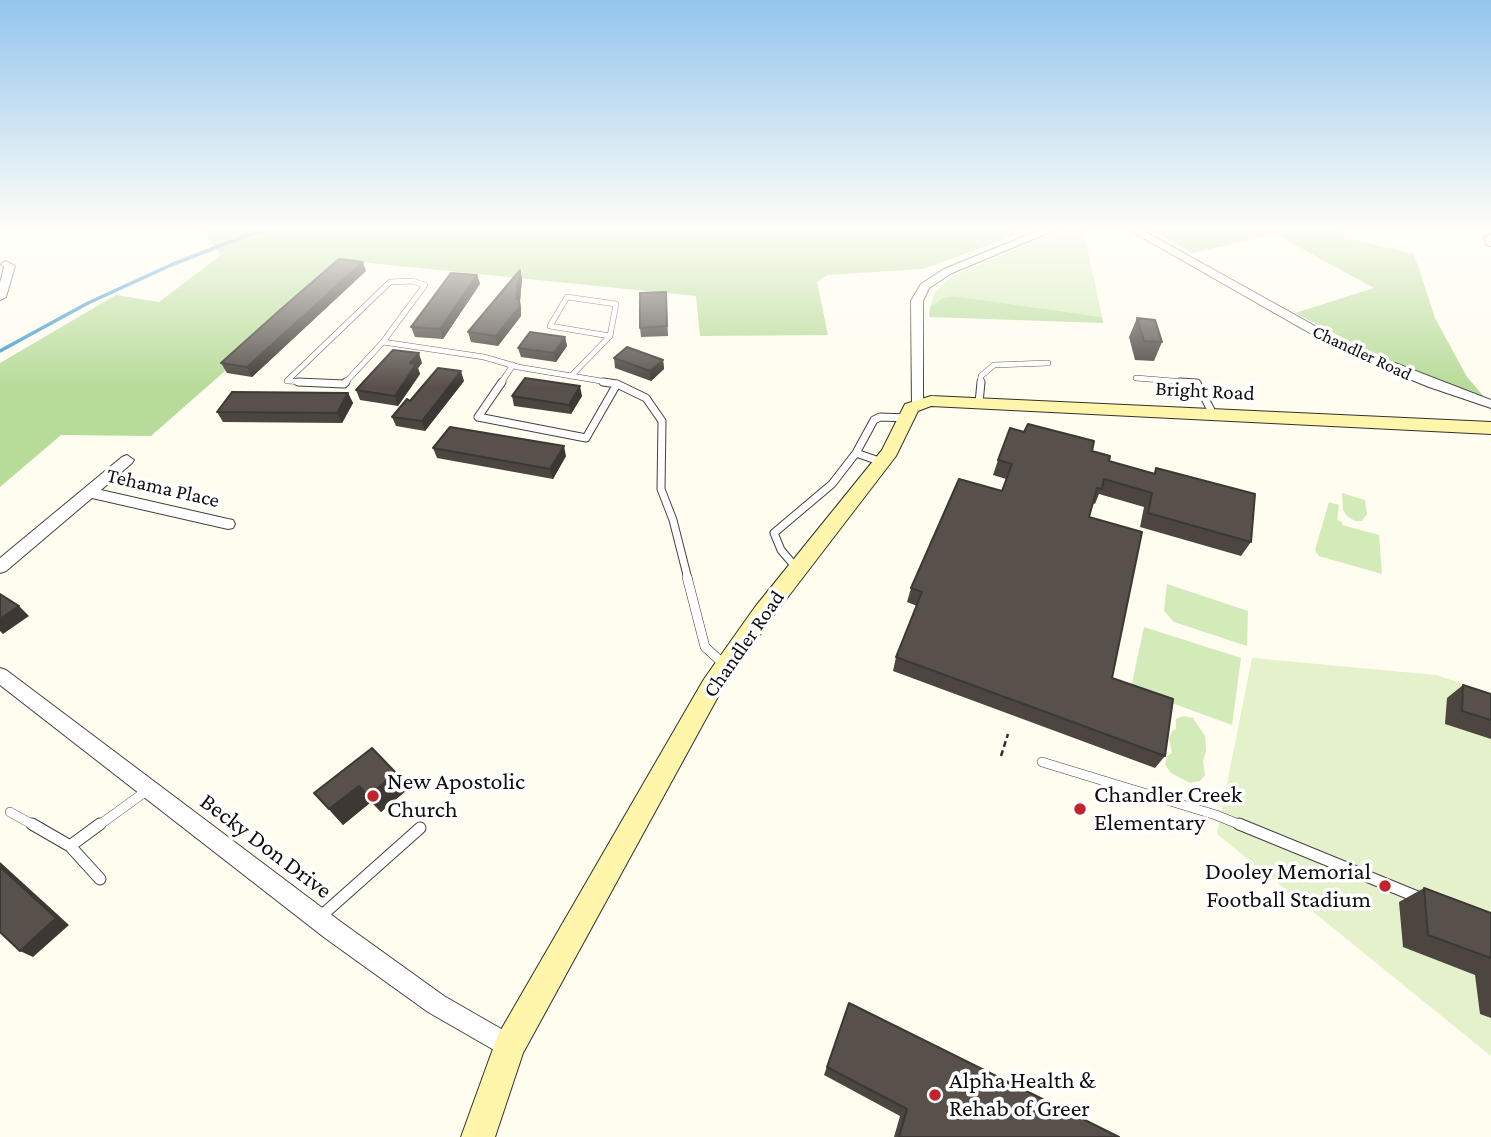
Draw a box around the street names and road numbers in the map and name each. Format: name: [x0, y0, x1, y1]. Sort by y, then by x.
street label: Chandler Road: [1309, 321, 1415, 385]
street label: Bright Road: [1155, 376, 1255, 406]
street label: Tehama Place: [104, 463, 222, 513]
street label: Chandler Road: [698, 586, 790, 702]
street label: Becky Don Drive: [194, 787, 338, 905]

